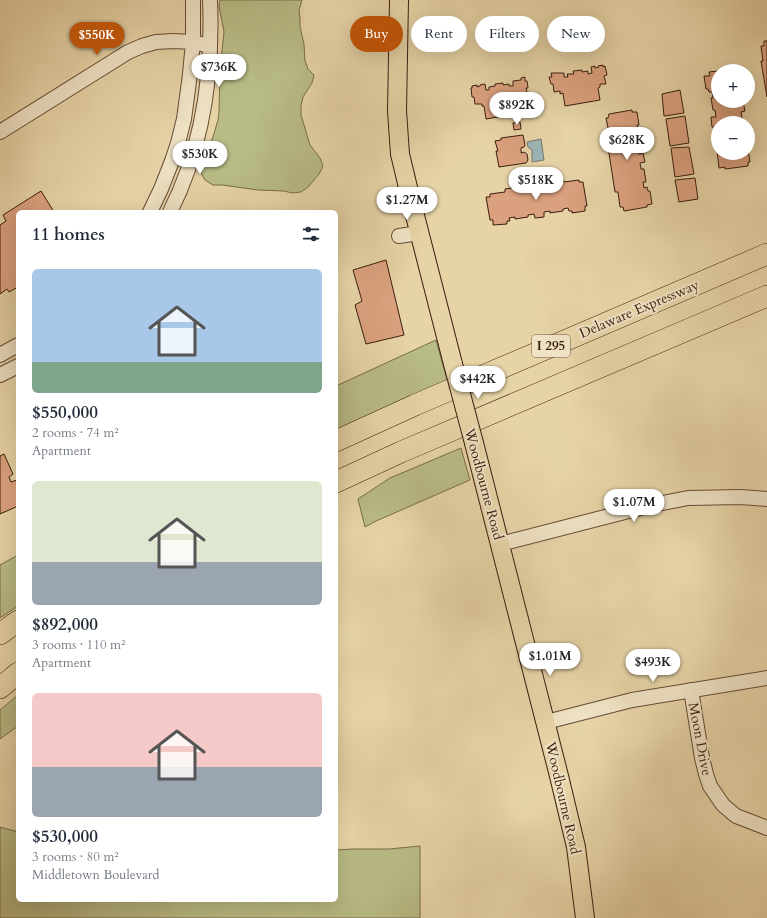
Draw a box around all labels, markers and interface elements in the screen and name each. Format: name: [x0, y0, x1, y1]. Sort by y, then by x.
chip: Buy: [350, 16, 403, 52]
chip: Rent: [411, 16, 467, 52]
chip: Filters: [475, 16, 539, 52]
chip: New: [547, 16, 605, 52]
pin: $550K: [69, 22, 125, 56]
text: $550K: [78, 26, 116, 44]
pin: $736K: [191, 54, 247, 88]
text: $736K: [200, 58, 238, 76]
map controls: [711, 64, 755, 160]
button: +: [711, 64, 755, 108]
pin: $892K: [489, 92, 545, 126]
text: $892K: [498, 96, 536, 114]
button: −: [711, 116, 755, 160]
pin: $628K: [599, 127, 655, 161]
text: $628K: [608, 131, 646, 149]
pin: $530K: [172, 141, 228, 175]
text: $530K: [181, 145, 219, 163]
pin: $518K: [508, 167, 564, 201]
text: $518K: [517, 171, 555, 189]
pin: $1.27M: [374, 187, 440, 221]
text: $1.27M: [385, 191, 429, 209]
text: 11 homes: [32, 223, 105, 246]
icon: filters: [300, 223, 322, 245]
street label: Delaware Expressway: [576, 275, 702, 343]
icon: home: [141, 295, 213, 367]
road number: I 295: [532, 335, 570, 357]
pin: $442K: [450, 366, 506, 400]
text: $442K: [459, 370, 497, 388]
text: $550,000: [32, 401, 98, 424]
text: 2 rooms · 74 m²: [32, 424, 119, 442]
street label: Woodbourne Road: [460, 425, 508, 542]
text: Apartment: [32, 442, 91, 460]
pin: $1.07M: [601, 489, 667, 523]
text: $1.07M: [612, 493, 656, 511]
icon: home: [141, 507, 213, 579]
text: $892,000: [32, 613, 98, 636]
text: 3 rooms · 110 m²: [32, 636, 125, 654]
pin: $1.01M: [517, 643, 583, 677]
text: $1.01M: [528, 647, 572, 665]
pin: $493K: [625, 649, 681, 683]
text: $493K: [634, 653, 672, 671]
text: Apartment: [32, 654, 91, 672]
street label: Moon Drive: [684, 701, 716, 777]
icon: home: [141, 719, 213, 791]
street label: Woodbourne Road: [541, 739, 585, 857]
text: $530,000: [32, 825, 98, 848]
text: 3 rooms · 80 m²: [32, 848, 119, 866]
text: Middletown Boulevard: [32, 866, 159, 884]

